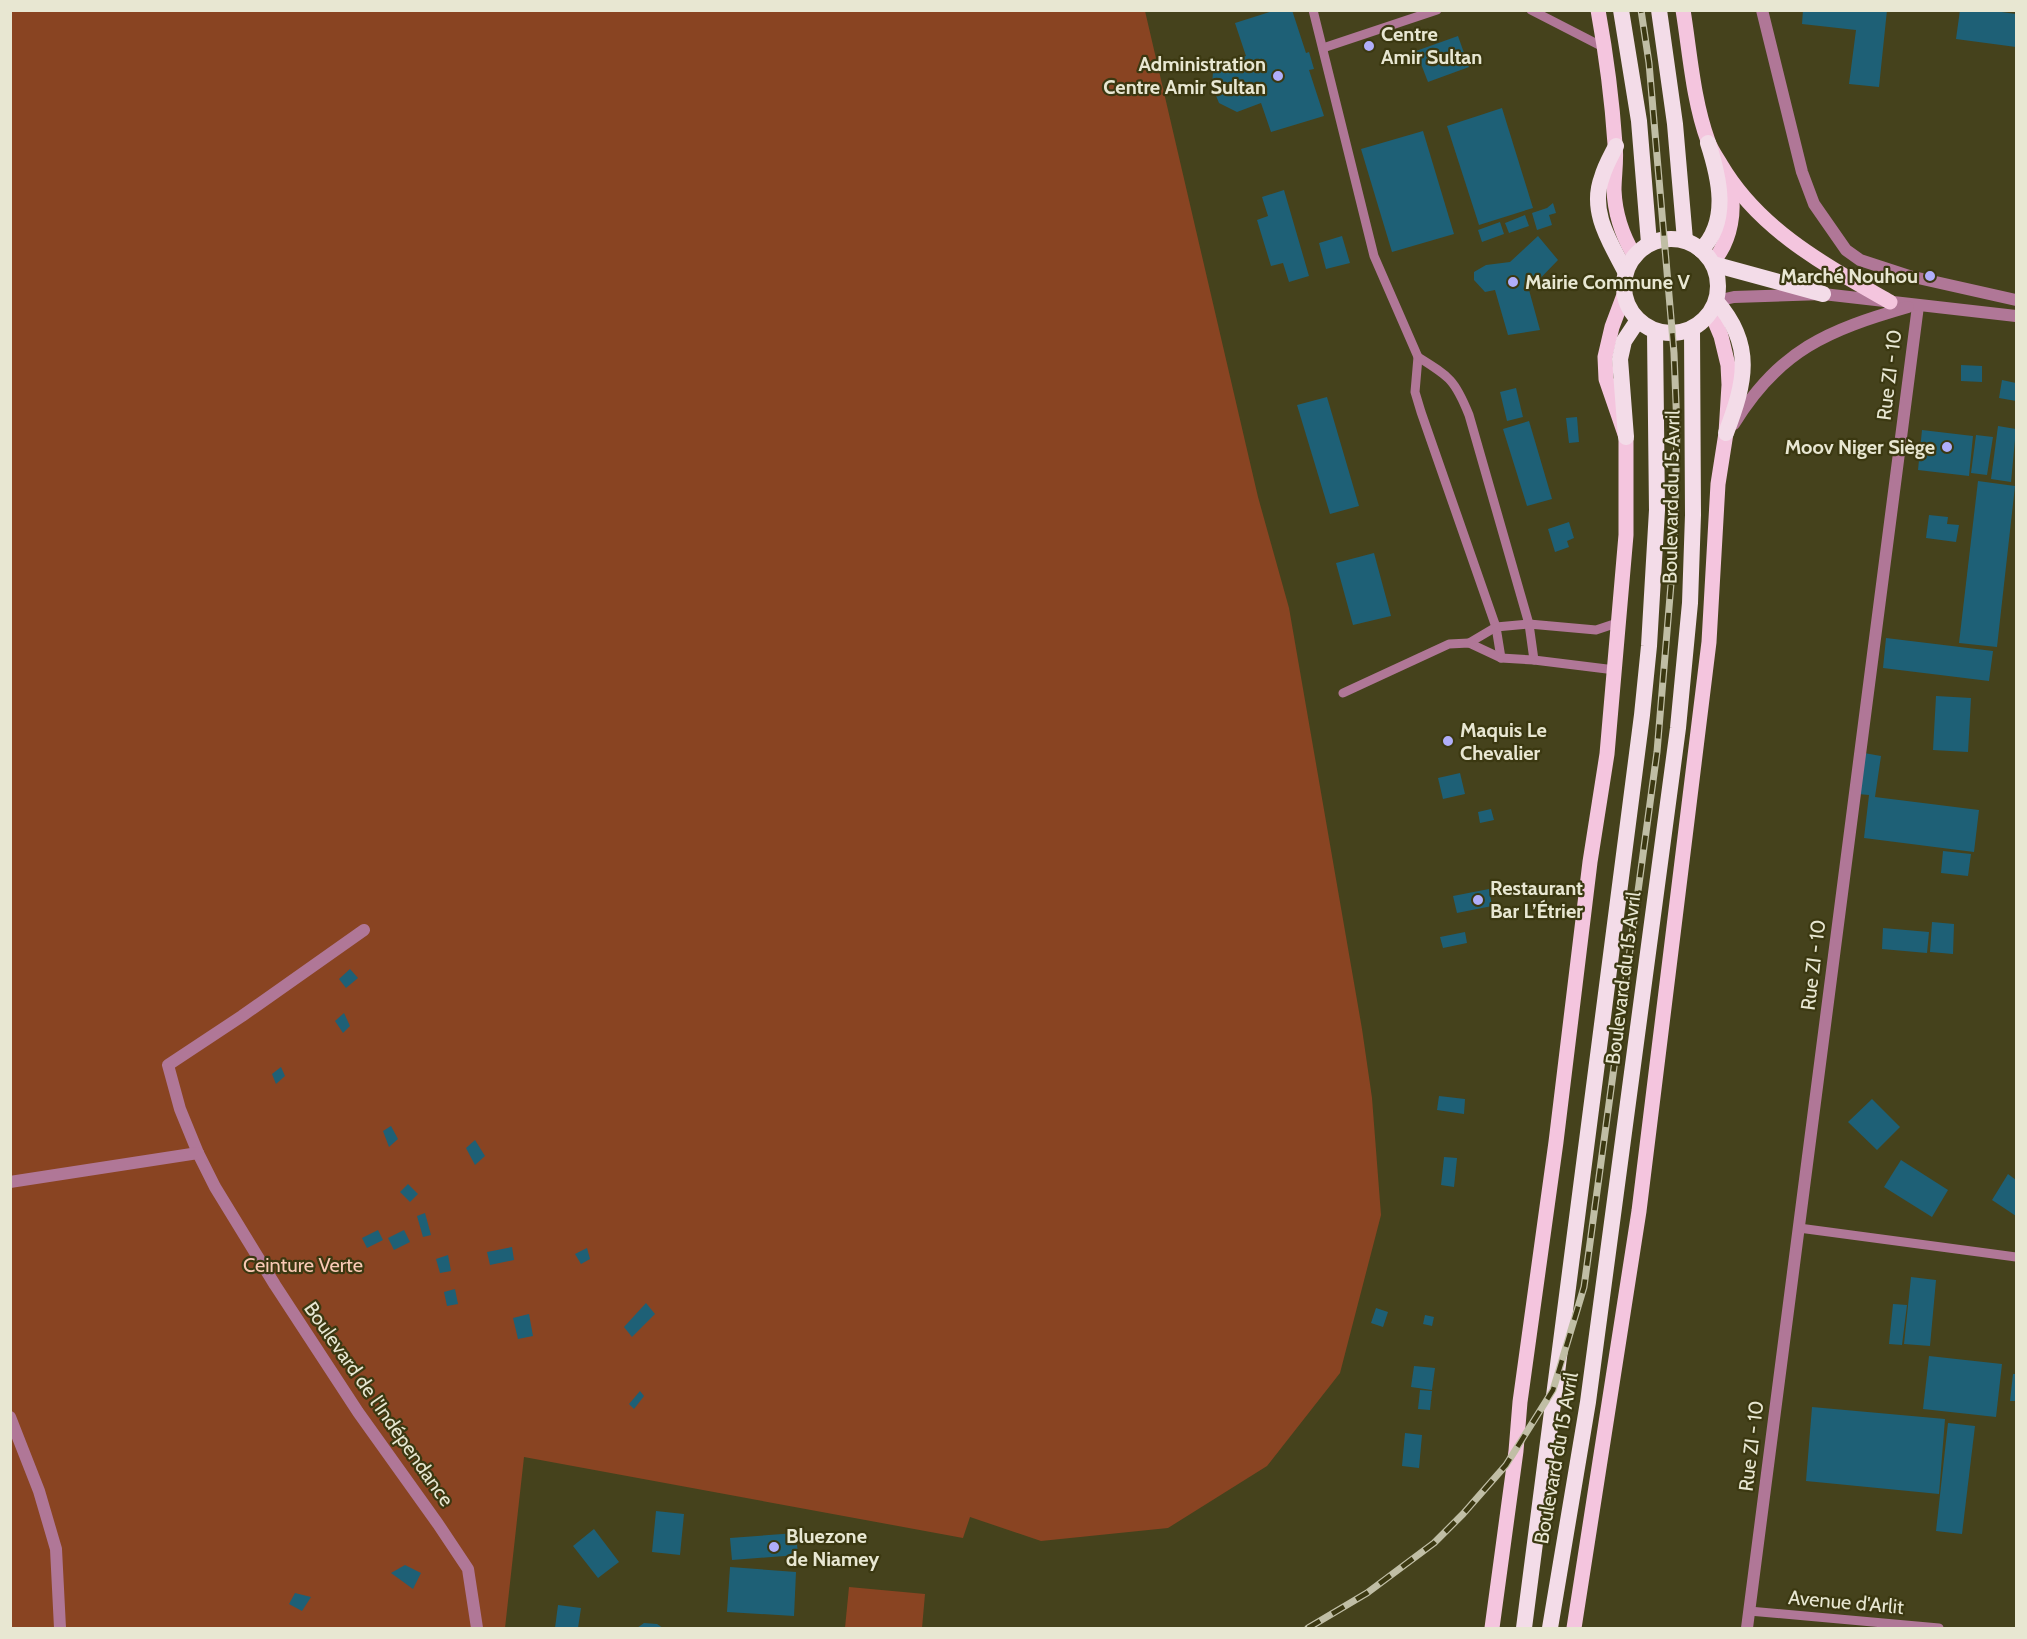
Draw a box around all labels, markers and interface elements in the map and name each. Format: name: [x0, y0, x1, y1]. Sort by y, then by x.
place label: Centre Amir Sultan: [1381, 22, 1482, 69]
marker: Centre Amir Sultan: [1362, 39, 1376, 53]
place label: Administration Centre Amir Sultan: [1103, 52, 1266, 99]
marker: Administration Centre Amir Sultan: [1271, 69, 1285, 83]
place label: Marché Nouhou: [1780, 264, 1918, 288]
marker: Marché Nouhou: [1923, 269, 1937, 283]
place label: Mairie Commune V: [1525, 270, 1690, 294]
marker: Mairie Commune V: [1506, 275, 1520, 289]
street label: Rue ZI - 10: [1872, 328, 1906, 422]
street label: Boulevard du 15 Avril: [1657, 410, 1685, 584]
place label: Moov Niger Siège: [1785, 435, 1935, 459]
marker: Moov Niger Siège: [1940, 440, 1954, 454]
place label: Maquis Le Chevalier: [1460, 718, 1547, 765]
marker: Maquis Le Chevalier: [1441, 734, 1455, 748]
place label: Restaurant Bar L’Étrier: [1490, 876, 1583, 923]
street label: Boulevard du 15 Avril: [1600, 890, 1646, 1066]
marker: Restaurant Bar L’Étrier: [1471, 893, 1485, 907]
street label: Rue ZI - 10: [1796, 918, 1830, 1012]
park label: Ceinture Verte: [243, 1253, 363, 1277]
street label: Boulevard de l'Indépendance: [299, 1297, 459, 1511]
street label: Boulevard du 15 Avril: [1529, 1370, 1583, 1546]
street label: Rue ZI - 10: [1734, 1399, 1768, 1493]
place label: Bluezone de Niamey: [786, 1524, 879, 1571]
marker: Bluezone de Niamey: [767, 1540, 781, 1554]
street label: Avenue d'Arlit: [1787, 1585, 1905, 1619]

